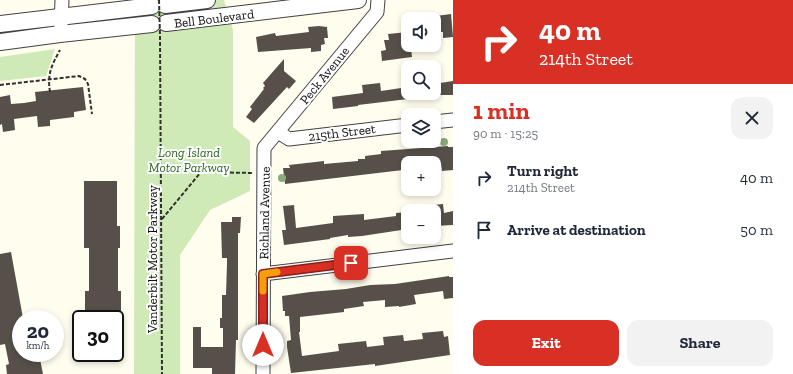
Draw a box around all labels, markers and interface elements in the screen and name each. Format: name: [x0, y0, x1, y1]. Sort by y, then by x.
street label: Bell Boulevard: [173, 6, 255, 31]
map controls: [401, 12, 441, 244]
button: sound: [401, 12, 441, 52]
text: 40 m: [539, 14, 601, 47]
icon: right: [473, 16, 525, 68]
street label: Peck Avenue: [297, 43, 352, 107]
text: 214th Street: [539, 48, 633, 70]
button: search: [401, 60, 441, 100]
text: 1 min: [473, 96, 530, 125]
button: close: [731, 97, 773, 139]
button: layers: [401, 108, 441, 148]
street label: 215th Street: [308, 121, 377, 144]
text: 90 m · 15:25: [473, 126, 538, 141]
park label: Long Island Motor Parkway: [149, 145, 229, 175]
button: +: [401, 156, 441, 196]
text: Turn right: [507, 162, 578, 180]
street label: Richland Avenue: [256, 166, 273, 260]
icon: right: [473, 167, 495, 189]
text: 40 m: [740, 169, 773, 187]
text: 214th Street: [507, 180, 575, 195]
street label: Vanderbilt Motor Parkway: [145, 185, 160, 334]
button: −: [401, 204, 441, 244]
icon: arrive: [473, 219, 495, 241]
text: Arrive at destination: [507, 221, 646, 239]
text: 50 m: [740, 221, 773, 239]
pin: [334, 246, 368, 280]
icon: arrive: [340, 252, 362, 274]
speed limit sign: 30: [72, 310, 124, 362]
text: 20: [27, 319, 49, 343]
button: Exit: [473, 320, 619, 366]
button: Share: [627, 320, 773, 366]
position arrow: [242, 324, 284, 366]
text: km/h: [27, 340, 49, 352]

